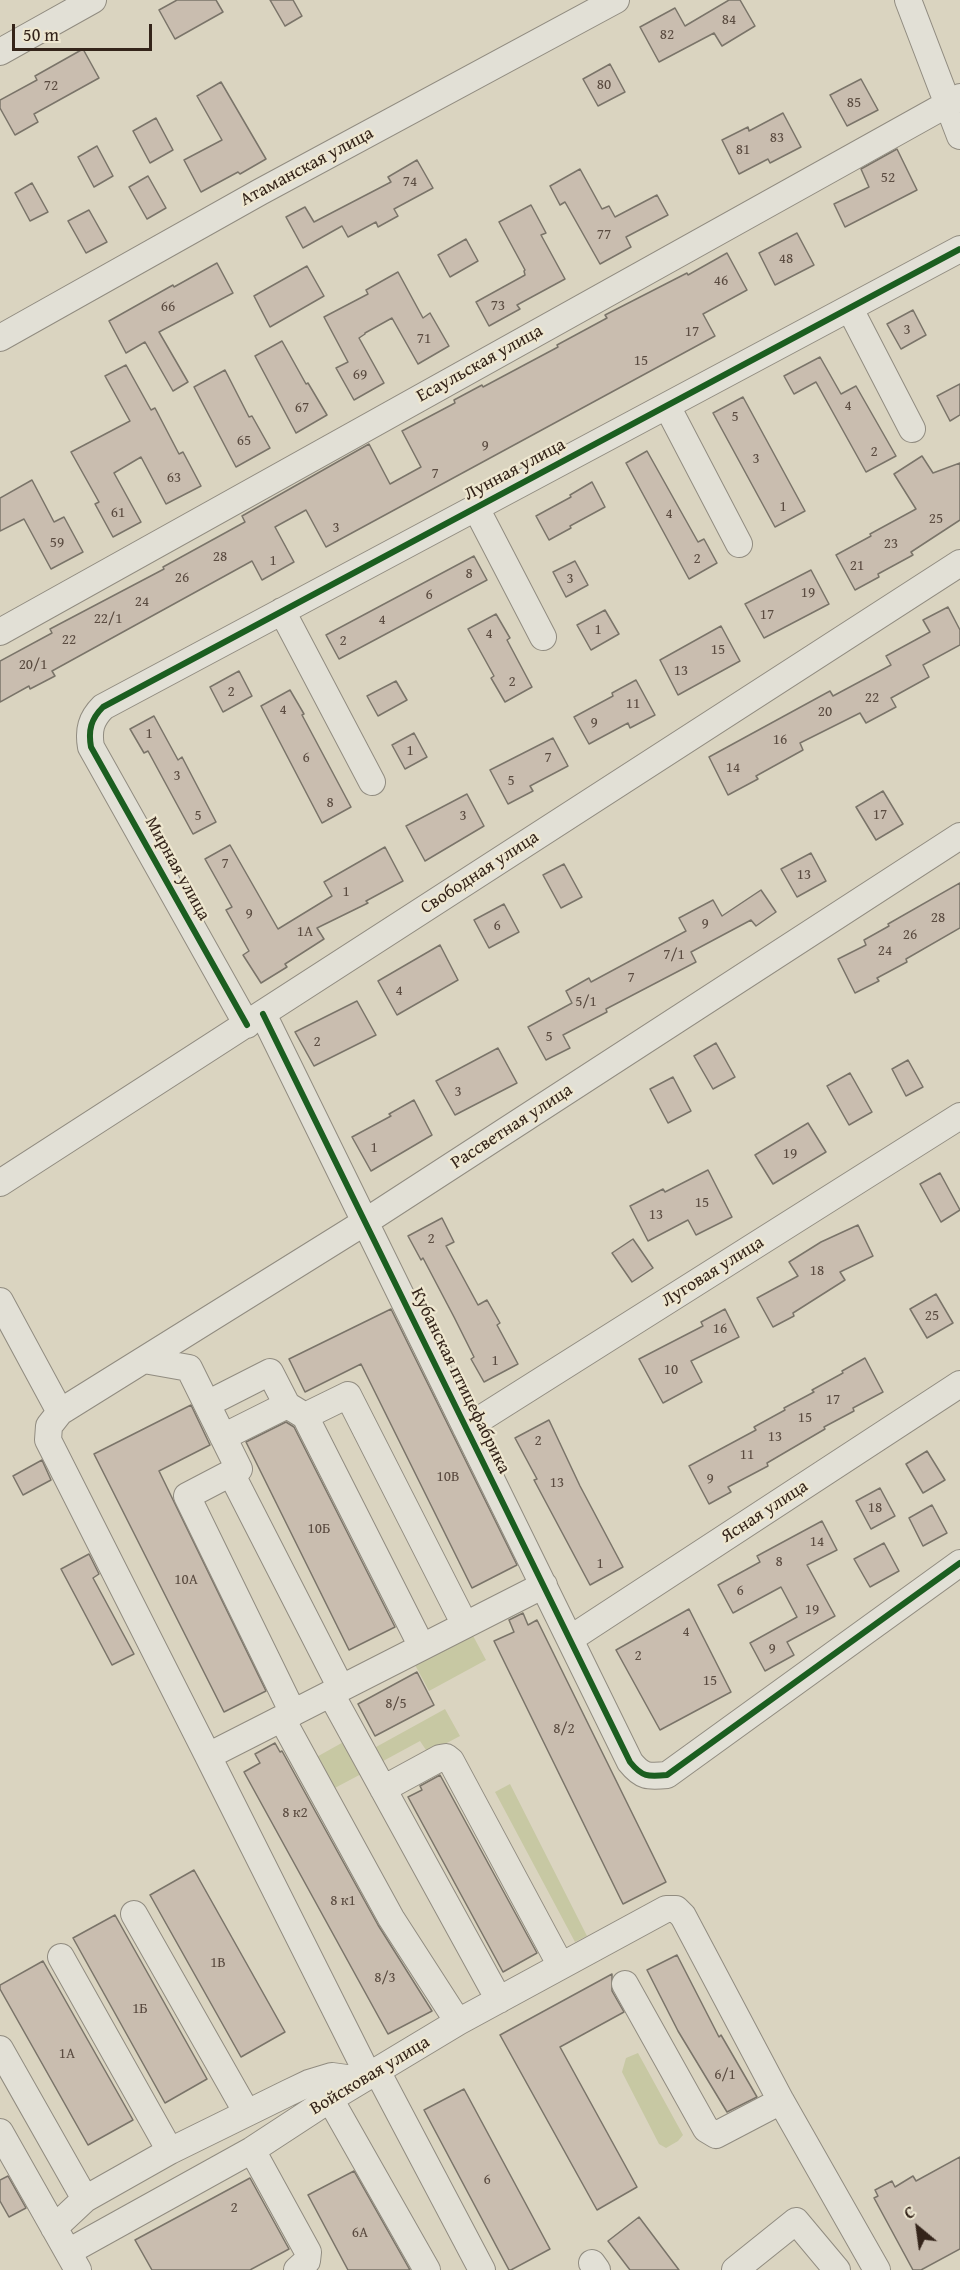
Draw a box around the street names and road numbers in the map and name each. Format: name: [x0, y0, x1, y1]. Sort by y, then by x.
street label: Атаманская улица: [237, 123, 377, 211]
street label: Есаульская улица: [413, 320, 547, 408]
street label: Лунная улица: [461, 434, 569, 506]
street label: Мирная улица: [140, 813, 214, 925]
street label: Свободная улица: [417, 827, 543, 919]
street label: Рассветная улица: [447, 1080, 577, 1174]
street label: Луговая улица: [658, 1232, 768, 1312]
street label: Кубанская птицефабрика: [406, 1285, 514, 1477]
street label: Ясная улица: [718, 1476, 812, 1548]
street label: Войсковая улица: [306, 2032, 434, 2120]

